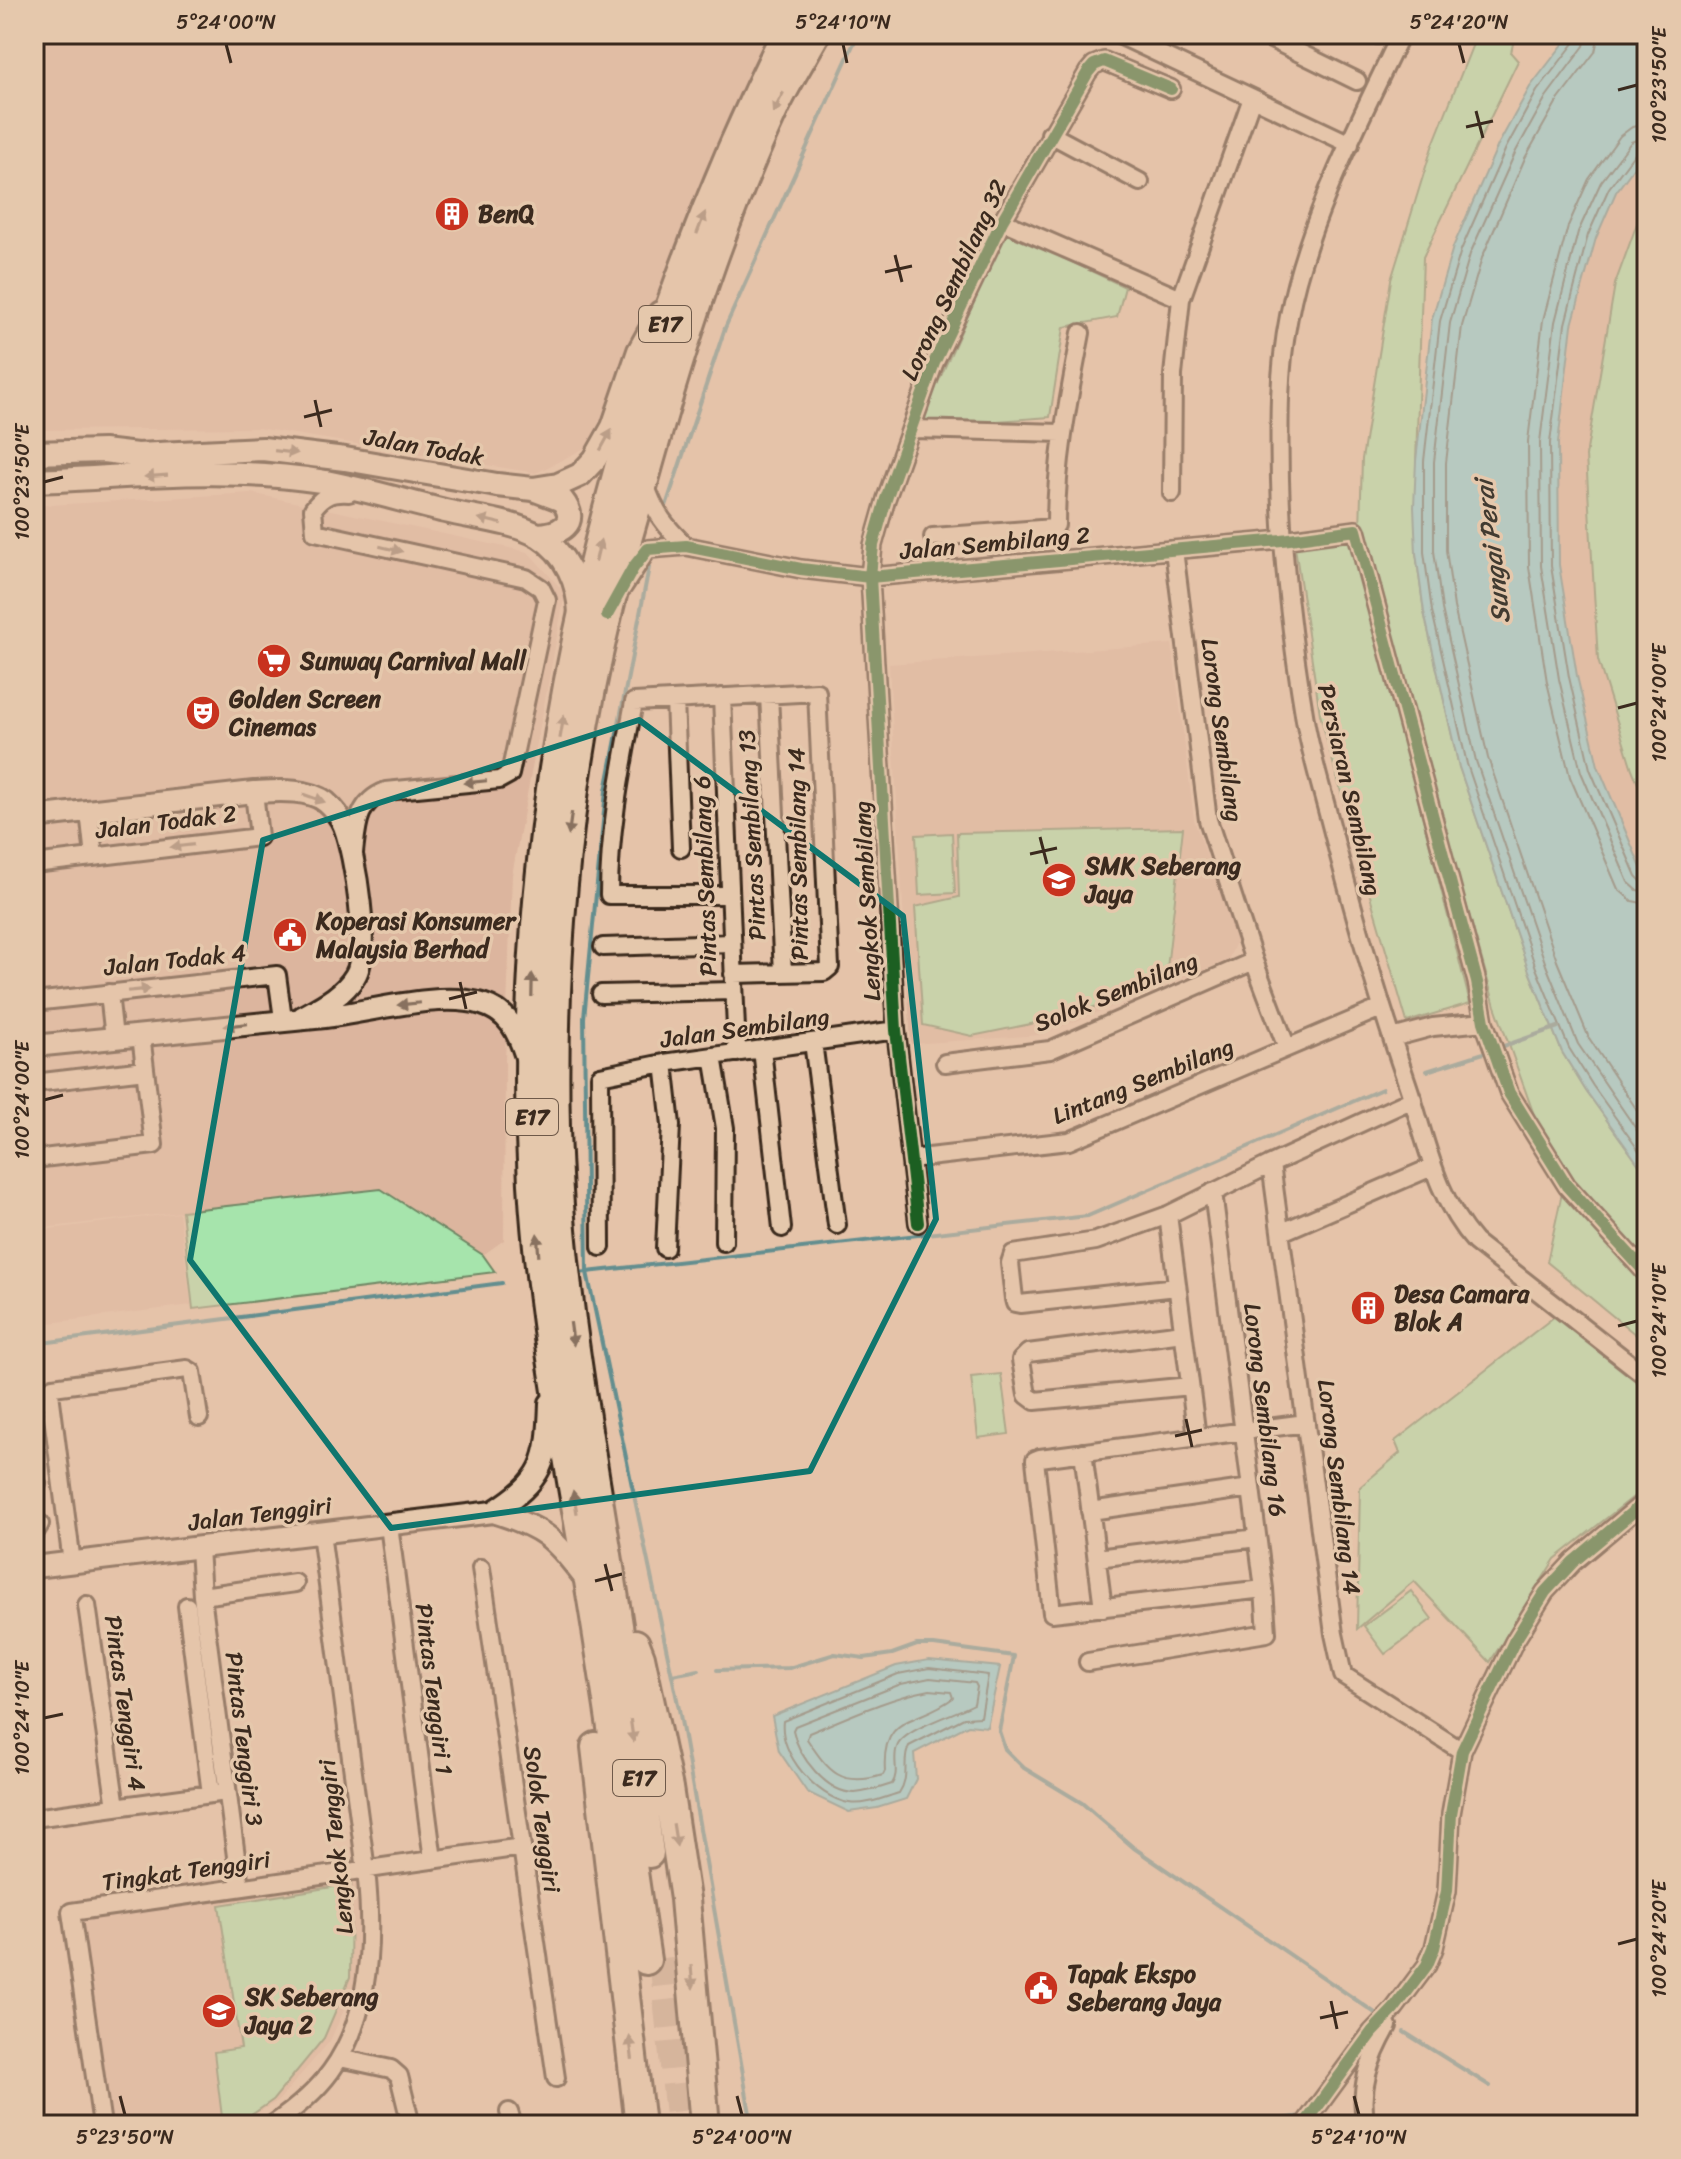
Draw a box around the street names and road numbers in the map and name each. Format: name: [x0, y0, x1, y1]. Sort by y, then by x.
street label: Lorong Sembilang 32: [889, 172, 1019, 388]
road number: E17: [639, 306, 691, 342]
street label: Jalan Todak: [360, 416, 488, 478]
street label: Jalan Sembilang 2: [897, 514, 1092, 572]
street label: Lorong Sembilang: [1188, 635, 1256, 825]
street label: Persiaran Sembilang: [1305, 680, 1395, 900]
street label: Pintas Sembilang 13: [726, 729, 778, 941]
street label: Pintas Sembilang 14: [775, 747, 821, 961]
street label: Pintas Sembilang 6: [681, 775, 729, 977]
street label: Jalan Todak 2: [92, 793, 239, 852]
street label: Lengkok Sembilang: [841, 800, 893, 1002]
street label: Jalan Todak 4: [101, 932, 248, 988]
street label: Solok Sembilang: [1027, 940, 1205, 1044]
street label: Jalan Sembilang: [657, 995, 832, 1061]
street label: Lintang Sembilang: [1046, 1025, 1240, 1137]
road number: E17: [506, 1099, 558, 1135]
street label: Lorong Sembilang 16: [1231, 1301, 1299, 1519]
street label: Lorong Sembilang 14: [1305, 1377, 1373, 1597]
street label: Jalan Tenggiri: [185, 1484, 335, 1544]
street label: Pintas Tenggiri 1: [403, 1601, 465, 1777]
street label: Pintas Tenggiri 4: [92, 1612, 158, 1794]
street label: Pintas Tenggiri 3: [212, 1649, 276, 1829]
street label: Solok Tenggiri: [511, 1743, 573, 1896]
street label: Lengkok Tenggiri: [306, 1756, 366, 1936]
road number: E17: [613, 1760, 665, 1796]
street label: Tingkat Tenggiri: [99, 1838, 274, 1904]

